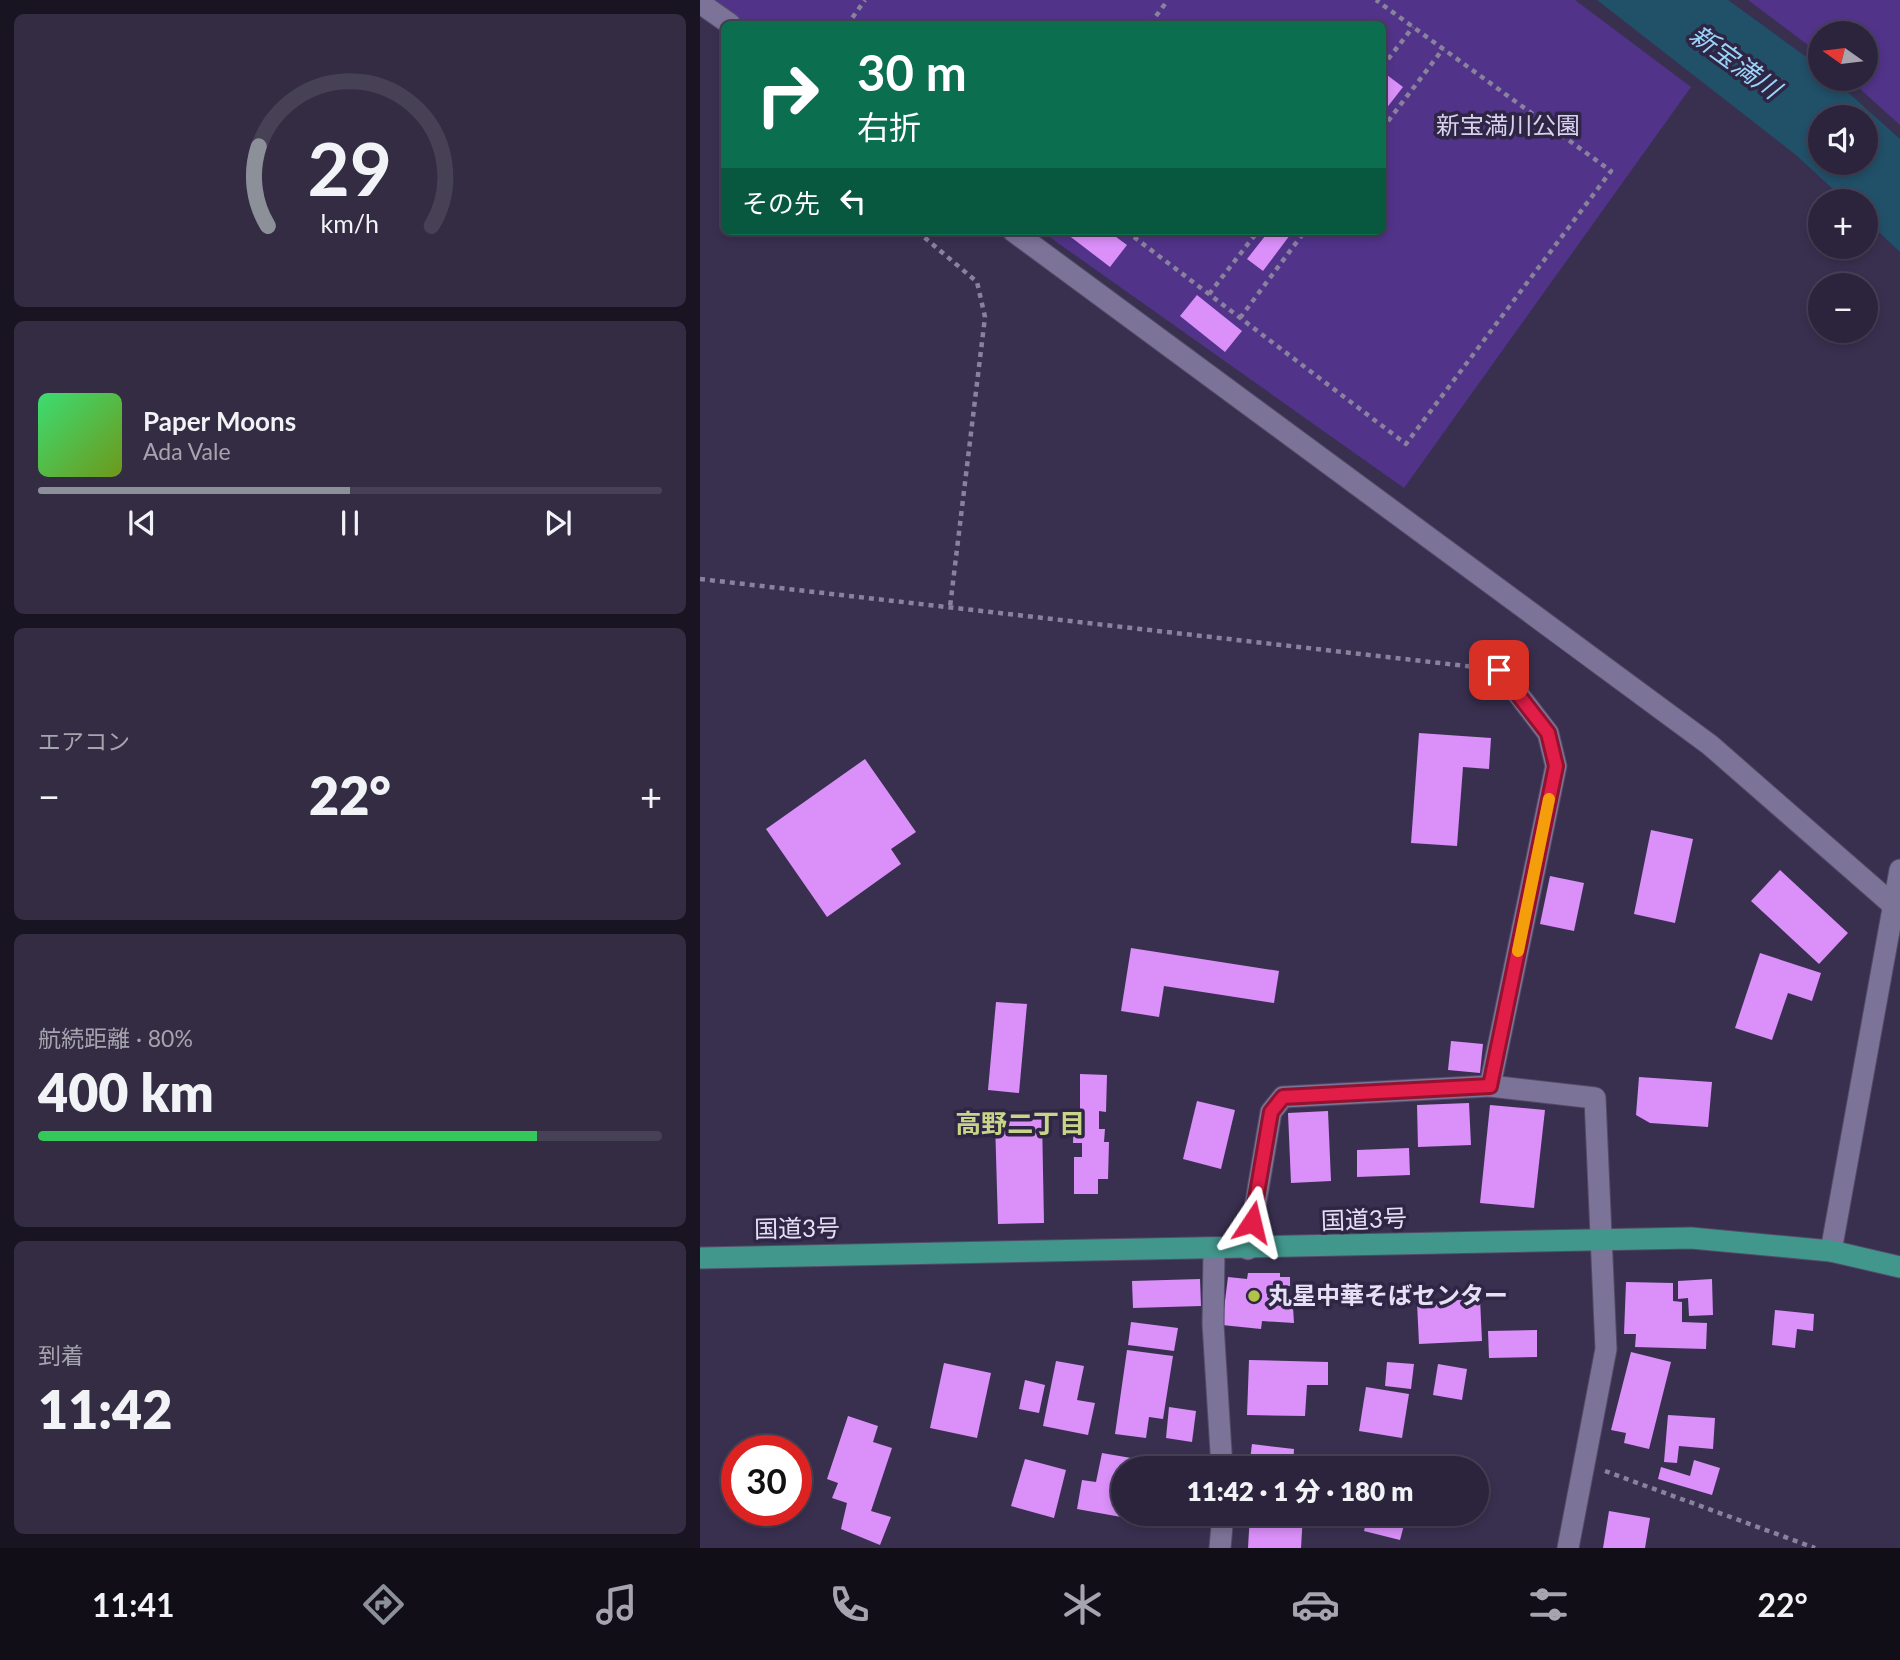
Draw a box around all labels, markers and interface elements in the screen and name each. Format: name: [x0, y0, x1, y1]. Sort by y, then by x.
water label: 新宝満川: [1684, 18, 1789, 106]
north arrow: [1808, 21, 1878, 91]
map controls: [1808, 21, 1878, 343]
text: 30 m: [857, 43, 967, 101]
icon: right: [742, 49, 833, 140]
button: sound: [1808, 105, 1878, 175]
text: 右折: [857, 107, 921, 146]
park label: 新宝満川公園: [1436, 110, 1580, 139]
text: 29: [308, 125, 392, 213]
icon: left: [834, 182, 872, 220]
text: その先: [742, 187, 820, 219]
button: +: [1808, 189, 1878, 259]
text: km/h: [321, 208, 379, 238]
button: −: [1808, 273, 1878, 343]
text: Paper Moons: [143, 405, 296, 437]
text: Ada Vale: [143, 437, 231, 465]
icon: previous: [123, 504, 161, 542]
icon: pause: [331, 504, 369, 542]
icon: next: [539, 504, 577, 542]
pin: [1469, 640, 1529, 700]
icon: arrive: [1480, 651, 1518, 689]
text: エアコン: [38, 727, 130, 755]
text: 22°: [309, 764, 391, 826]
text: −: [38, 773, 60, 819]
text: +: [640, 773, 662, 819]
text: 航続距離 · 80%: [38, 1024, 193, 1052]
text: 400 km: [38, 1061, 214, 1123]
district label: 高野二丁目: [955, 1107, 1085, 1139]
position arrow: [1215, 1185, 1289, 1259]
street label: 国道3号: [1321, 1203, 1407, 1234]
street label: 国道3号: [754, 1212, 840, 1243]
place label: 丸星中華そばセンター: [1268, 1280, 1508, 1309]
marker: 丸星中華そばセンター: [1246, 1288, 1262, 1304]
text: 到着: [38, 1341, 84, 1369]
text: 11:42: [38, 1378, 172, 1440]
speed limit sign: 30: [721, 1435, 812, 1526]
text: 11:42 · 1 分 · 180 m: [1187, 1475, 1413, 1507]
icon: directions: [359, 1580, 408, 1629]
icon: music: [592, 1580, 641, 1629]
icon: phone: [825, 1580, 874, 1629]
icon: climate: [1058, 1580, 1107, 1629]
icon: car: [1291, 1580, 1340, 1629]
icon: filters: [1524, 1580, 1573, 1629]
text: 11:41: [92, 1585, 175, 1624]
text: 22°: [1757, 1585, 1808, 1624]

